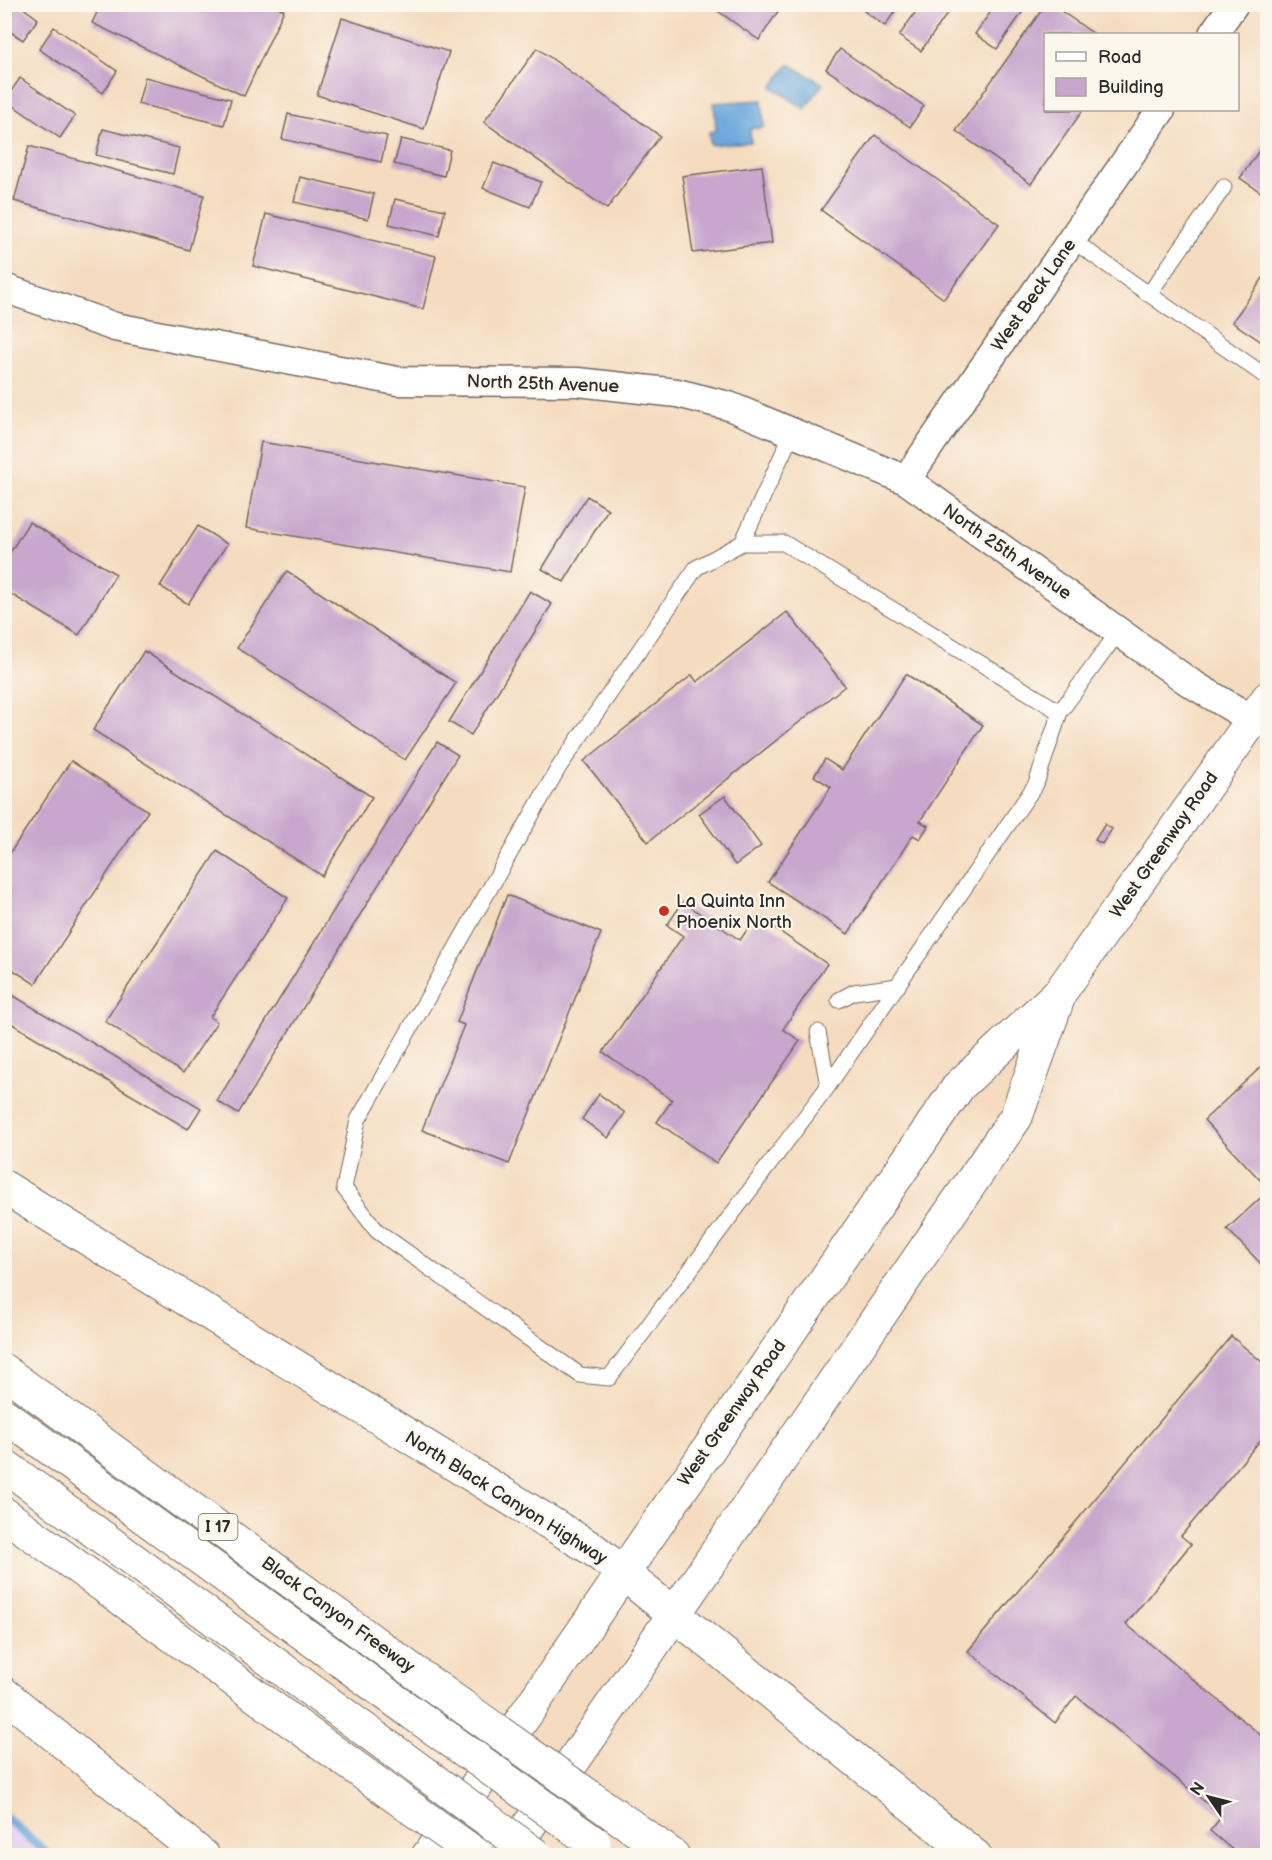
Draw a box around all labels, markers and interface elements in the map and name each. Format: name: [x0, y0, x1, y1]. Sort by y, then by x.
legend: [1044, 33, 1239, 111]
text: Road: [1098, 47, 1142, 68]
text: Building: [1098, 77, 1164, 98]
street label: West Beck Lane: [987, 234, 1081, 355]
street label: North 25th Avenue: [466, 371, 620, 397]
street label: North 25th Avenue: [939, 500, 1076, 605]
street label: West Greenway Road: [1106, 768, 1222, 922]
place label: La Quinta Inn Phoenix North: [676, 891, 792, 933]
marker: La Quinta Inn Phoenix North: [657, 904, 671, 918]
street label: West Greenway Road: [674, 1336, 790, 1490]
street label: North Black Canyon Highway: [401, 1427, 612, 1569]
road number: I 17: [198, 1514, 238, 1540]
street label: Black Canyon Freeway: [257, 1552, 419, 1678]
north arrow: [1179, 1767, 1239, 1827]
text: N: [1187, 1779, 1209, 1800]

